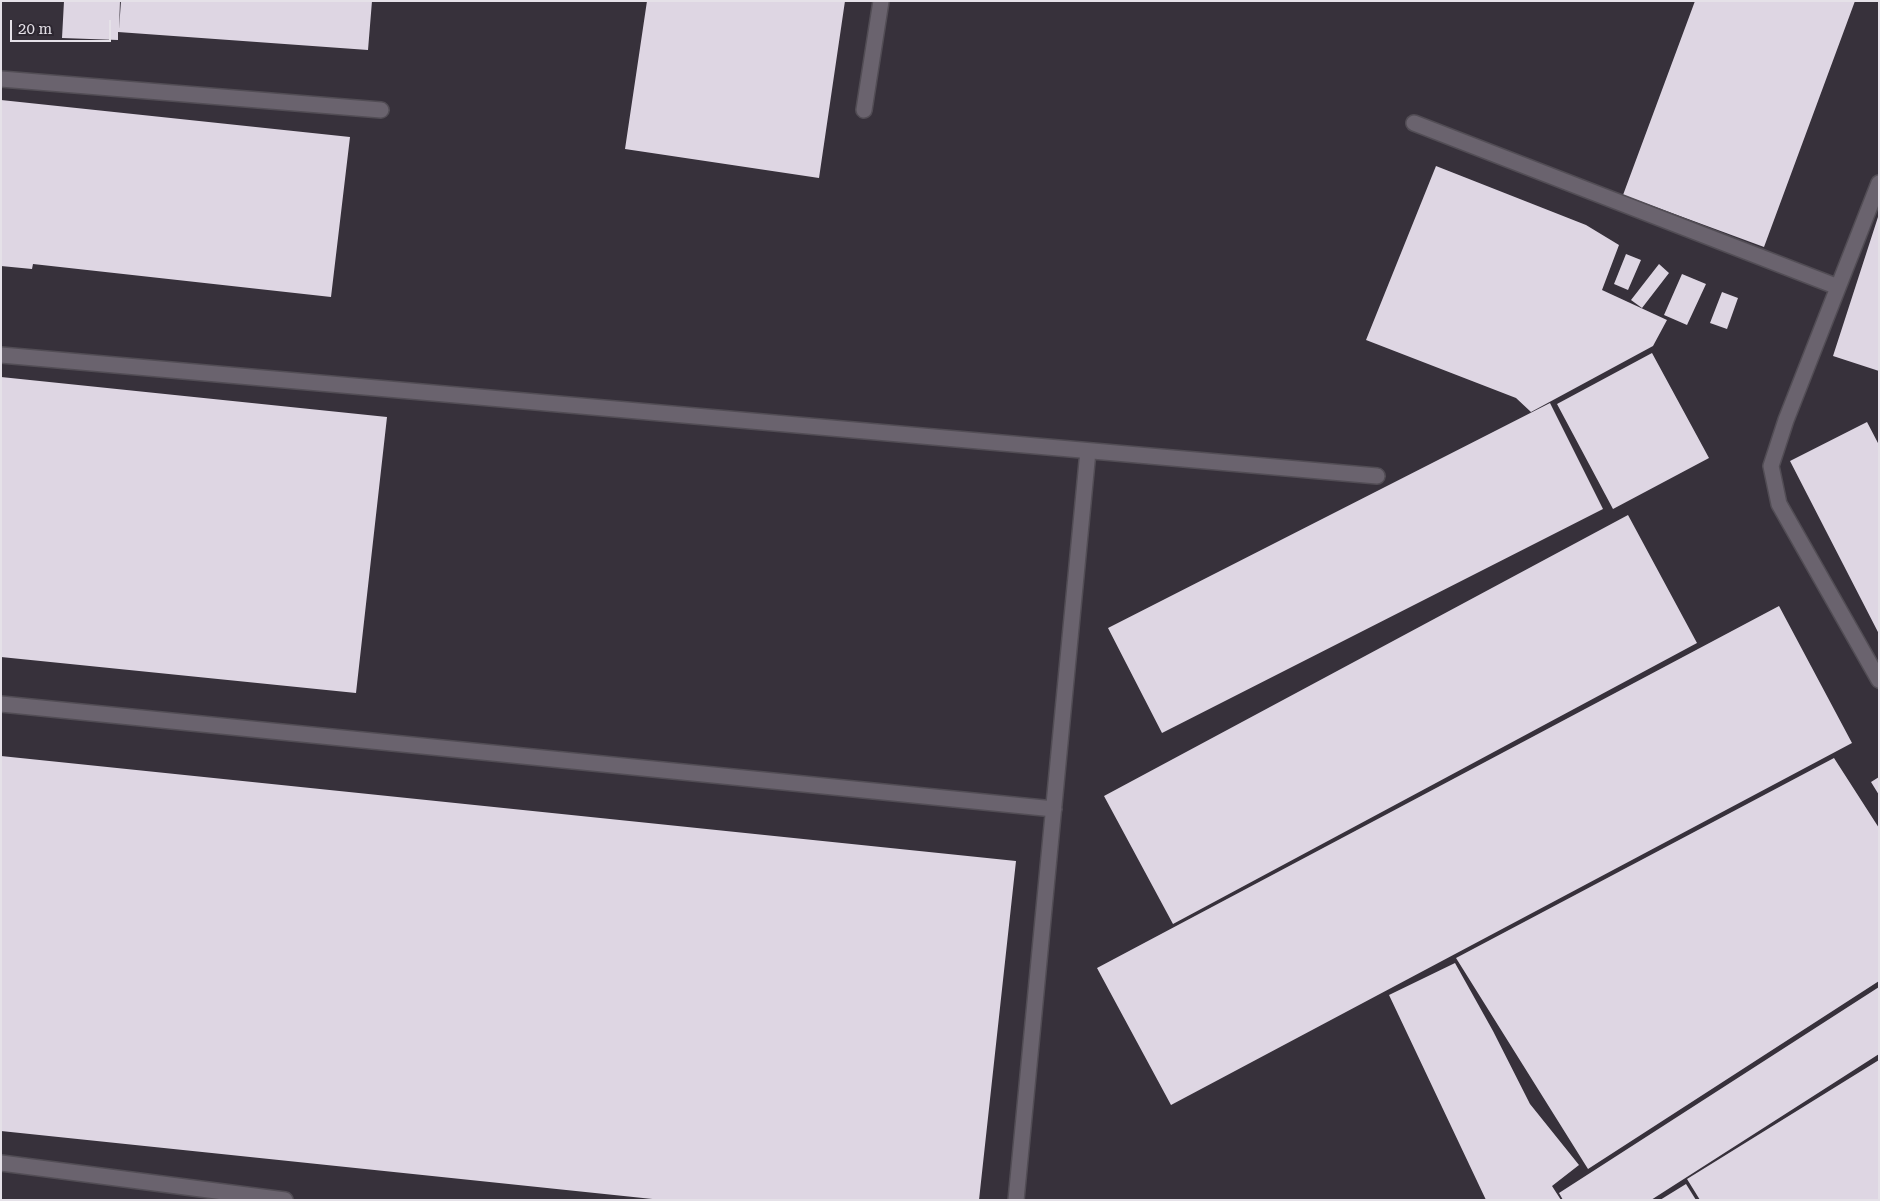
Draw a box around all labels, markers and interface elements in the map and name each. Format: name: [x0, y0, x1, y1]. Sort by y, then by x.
scale bar: [12, 10, 114, 42]
text: 20 m: [18, 20, 52, 38]

